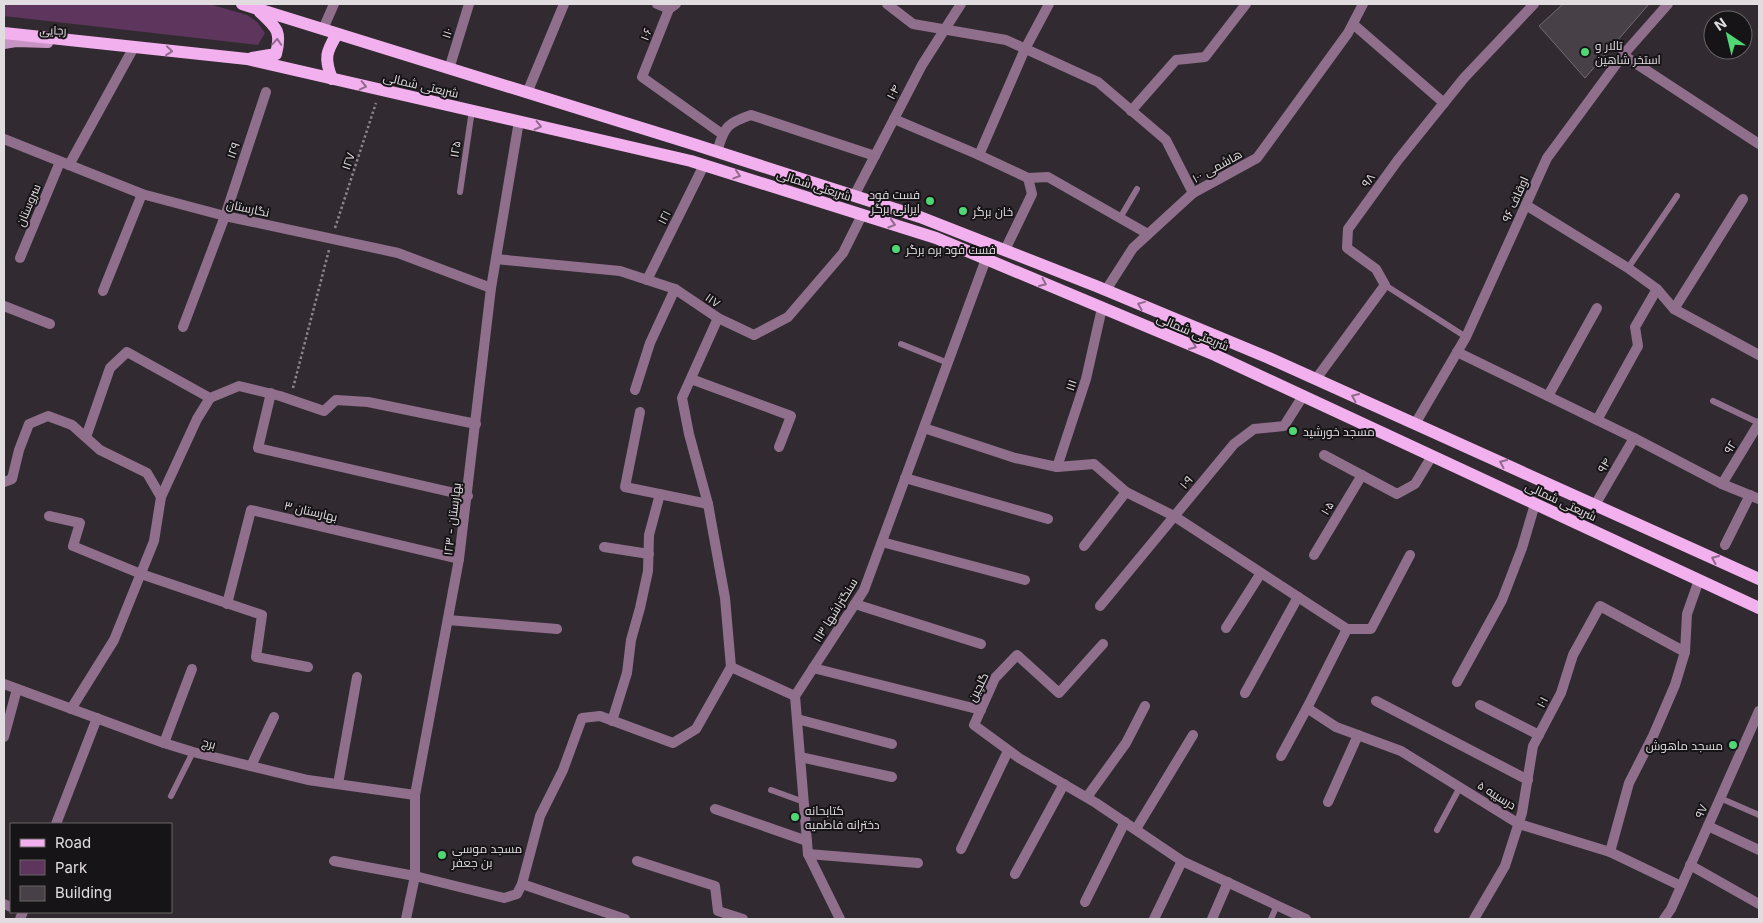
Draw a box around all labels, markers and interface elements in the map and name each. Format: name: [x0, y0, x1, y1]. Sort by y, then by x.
north arrow: [1703, 10, 1753, 60]
text: N: [1711, 14, 1730, 34]
street label: رجایی: [39, 22, 67, 38]
street label: ۱۰۶: [637, 25, 655, 43]
street label: ۱۱۰: [438, 26, 456, 40]
one-way arrow: [272, 37, 283, 45]
place label: تالار و استخر شاهین: [1595, 38, 1661, 67]
one-way arrow: [165, 45, 173, 56]
marker: تالار و استخر شاهین: [1579, 46, 1591, 58]
street label: شریعتی شمالی: [382, 69, 460, 101]
one-way arrow: [358, 80, 367, 91]
street label: ۱۰۴: [883, 82, 903, 102]
one-way arrow: [534, 120, 543, 131]
street label: ۱۲۹: [223, 140, 243, 160]
street label: ۱۲۵: [446, 140, 464, 158]
street label: هاشمی ۱۰۰: [1189, 146, 1245, 186]
street label: ۱۲۷: [338, 150, 358, 172]
street label: شریعتی شمالی: [775, 166, 853, 204]
one-way arrow: [732, 170, 741, 180]
street label: ۹۸: [1358, 170, 1378, 190]
street label: اوقاف ۹۶: [1498, 174, 1532, 224]
street label: سروستان: [12, 181, 44, 229]
place label: فست فود ایرانی برگر: [869, 187, 920, 216]
marker: فست فود ایرانی برگر: [924, 195, 936, 207]
street label: نگارستان: [225, 196, 271, 220]
place label: خان برگر: [972, 204, 1013, 219]
marker: خان برگر: [957, 205, 969, 217]
street label: ۱۲۱: [654, 208, 674, 226]
one-way arrow: [887, 219, 896, 229]
place label: فست فود بره برگر: [905, 242, 996, 257]
marker: فست فود بره برگر: [890, 243, 902, 255]
one-way arrow: [1038, 277, 1047, 288]
street label: ۱۱۷: [703, 290, 724, 311]
one-way arrow: [1137, 301, 1146, 311]
street label: شریعتی شمالی: [1155, 310, 1231, 354]
one-way arrow: [1188, 340, 1197, 351]
street label: ۱۱۱: [1062, 377, 1080, 393]
one-way arrow: [1351, 392, 1360, 403]
place label: مسجد خورشید: [1303, 424, 1375, 439]
marker: مسجد خورشید: [1287, 425, 1299, 437]
street label: ۹۲: [1720, 438, 1740, 456]
street label: ۹۴: [1594, 455, 1614, 475]
one-way arrow: [1499, 459, 1508, 470]
street label: ۱۰۹: [1176, 472, 1196, 492]
street label: شریعتی شمالی: [1523, 478, 1599, 524]
street label: بهارستان - ۱۲۳: [440, 482, 464, 556]
street label: بهارستان ۳: [283, 498, 339, 524]
street label: ۱۰۵: [1317, 498, 1337, 518]
one-way arrow: [1711, 555, 1720, 566]
street label: سنگتراشها ۱۱۳: [809, 575, 861, 645]
street label: گلچین: [964, 670, 993, 705]
street label: ۱۰۱: [1533, 694, 1551, 710]
street label: برج: [200, 734, 217, 753]
place label: مسجد ماهوش: [1646, 738, 1723, 753]
marker: مسجد ماهوش: [1727, 739, 1739, 751]
street label: درسیبه ۵: [1475, 777, 1519, 813]
street label: ۹۷: [1691, 801, 1711, 820]
place label: کتابحانه دخترانه فاطمیه: [805, 803, 880, 832]
marker: کتابحانه دخترانه فاطمیه: [789, 811, 801, 823]
legend: [10, 823, 172, 913]
text: Road: [55, 833, 91, 852]
place label: مسجد موسی بن جعفر: [451, 841, 522, 870]
marker: مسجد موسی بن جعفر: [436, 849, 448, 861]
text: Park: [55, 858, 88, 877]
text: Building: [55, 883, 112, 902]

